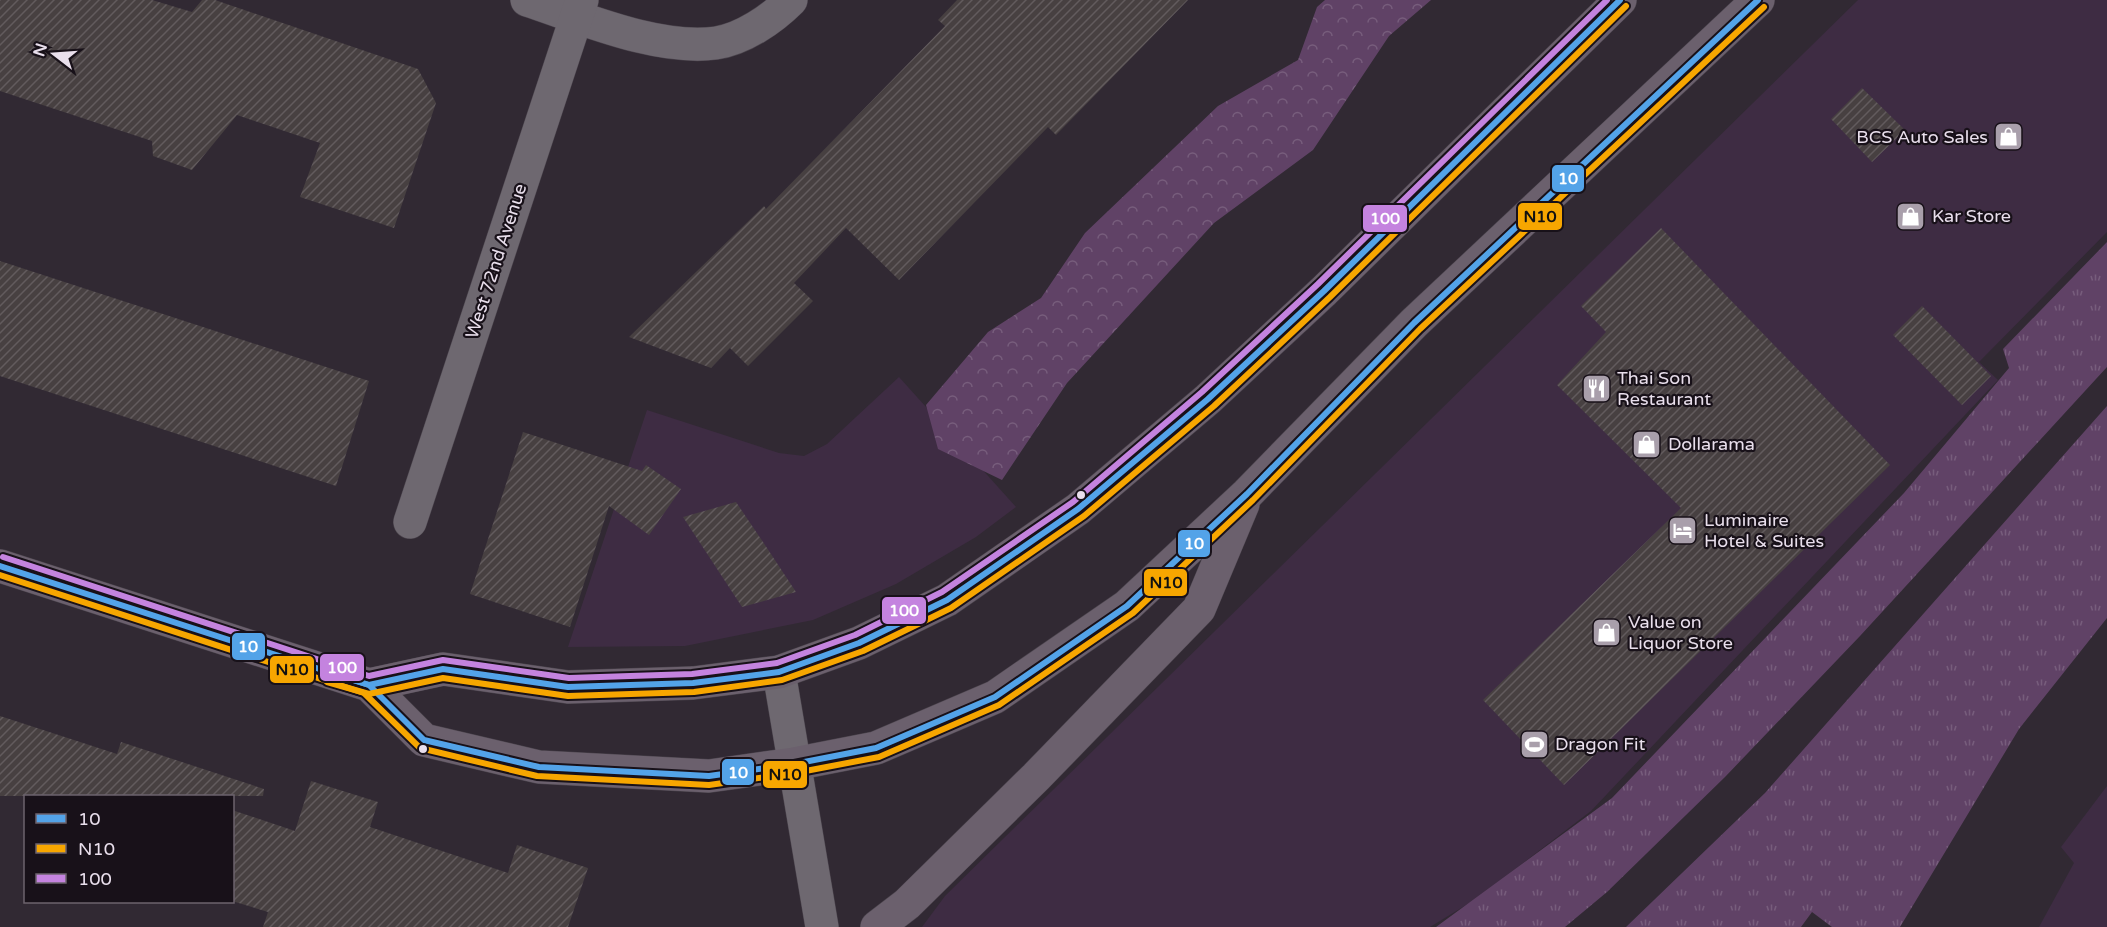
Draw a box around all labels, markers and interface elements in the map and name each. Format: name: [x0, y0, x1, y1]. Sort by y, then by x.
north arrow: [24, 24, 84, 84]
text: N: [29, 41, 52, 59]
shop icon: BCS Auto Sales: [1993, 121, 2025, 153]
place label: BCS Auto Sales: [1856, 126, 1988, 148]
line badge: 10: [1551, 164, 1585, 193]
text: 10: [1558, 169, 1578, 189]
street label: West 72nd Avenue: [461, 181, 531, 341]
shop icon: Kar Store: [1895, 200, 1927, 232]
line badge: N10: [1517, 202, 1563, 231]
line badge: 100: [1362, 204, 1408, 233]
place label: Kar Store: [1932, 205, 2011, 227]
text: N10: [1524, 207, 1556, 227]
text: 100: [1370, 209, 1400, 229]
place label: Thai Son Restaurant: [1617, 367, 1711, 410]
restaurant icon: Thai Son Restaurant: [1580, 372, 1612, 404]
shop icon: Dollarama: [1631, 428, 1663, 460]
place label: Dollarama: [1668, 433, 1755, 455]
unlabelled marker: [1075, 489, 1087, 501]
place label: Luminaire Hotel & Suites: [1704, 509, 1824, 552]
hotel icon: Luminaire Hotel & Suites: [1667, 514, 1699, 546]
line badge: 10: [1177, 529, 1211, 558]
text: 10: [1184, 534, 1204, 554]
line badge: N10: [1143, 568, 1188, 597]
text: N10: [1150, 573, 1182, 593]
line badge: 100: [881, 596, 927, 625]
text: 100: [889, 601, 919, 621]
place label: Value on Liquor Store: [1628, 611, 1733, 654]
shop icon: Value on Liquor Store: [1591, 616, 1623, 648]
line badge: 10: [231, 632, 266, 661]
text: 10: [238, 637, 258, 657]
line badge: 100: [319, 653, 365, 682]
line badge: N10: [269, 655, 315, 684]
text: 100: [327, 658, 357, 678]
text: N10: [276, 660, 308, 680]
sports icon: Dragon Fit: [1518, 728, 1550, 760]
place label: Dragon Fit: [1555, 733, 1646, 755]
unlabelled marker: [417, 743, 429, 755]
line badge: 10: [721, 758, 755, 786]
line badge: N10: [762, 760, 808, 789]
text: 10: [728, 763, 748, 783]
text: N10: [769, 765, 801, 785]
legend: [24, 795, 234, 903]
text: 10: [78, 808, 101, 830]
text: N10: [78, 838, 115, 860]
text: 100: [78, 868, 112, 890]

